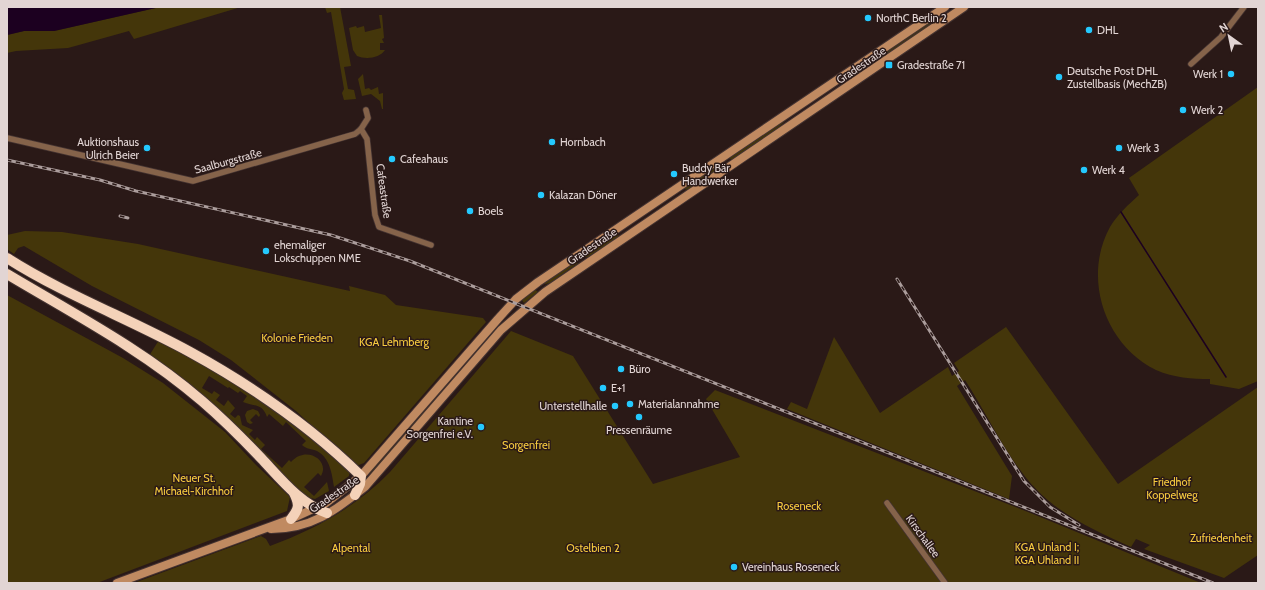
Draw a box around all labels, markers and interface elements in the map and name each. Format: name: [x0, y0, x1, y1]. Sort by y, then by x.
place label: NorthC Berlin 2: [876, 11, 947, 25]
marker: NorthC Berlin 2: [863, 13, 873, 23]
north arrow: [1209, 16, 1249, 56]
text: N: [1216, 20, 1231, 36]
place label: DHL: [1097, 23, 1119, 37]
marker: DHL: [1084, 25, 1094, 35]
street label: Gradestraße: [834, 43, 889, 87]
place label: Gradestraße 71: [897, 58, 965, 72]
marker: Gradestraße 71: [884, 60, 894, 70]
place label: Deutsche Post DHL Zustellbasis (MechZB): [1067, 64, 1167, 91]
place label: Werk 1: [1193, 67, 1223, 81]
marker: Werk 1: [1226, 69, 1236, 79]
marker: Deutsche Post DHL Zustellbasis (MechZB): [1054, 72, 1064, 82]
place label: Werk 2: [1191, 103, 1223, 117]
marker: Werk 2: [1178, 105, 1188, 115]
place label: Auktionshaus Ulrich Beier: [77, 135, 140, 162]
place label: Hornbach: [560, 135, 606, 149]
marker: Hornbach: [547, 137, 557, 147]
place label: Werk 3: [1127, 141, 1159, 155]
marker: Auktionshaus Ulrich Beier: [142, 143, 152, 153]
marker: Werk 3: [1114, 143, 1124, 153]
street label: Saalburgstraße: [193, 145, 264, 177]
place label: Cafeahaus: [400, 152, 448, 166]
marker: Cafeahaus: [387, 154, 397, 164]
place label: Buddy Bär Handwerker: [682, 161, 739, 188]
street label: Cafeastraße: [373, 163, 395, 220]
place label: Werk 4: [1092, 163, 1125, 177]
marker: Werk 4: [1079, 165, 1089, 175]
marker: Buddy Bär Handwerker: [669, 169, 679, 179]
place label: Kalazan Döner: [549, 188, 617, 202]
marker: Kalazan Döner: [536, 190, 546, 200]
place label: Boels: [478, 204, 504, 218]
marker: Boels: [465, 206, 475, 216]
street label: Gradestraße: [565, 224, 620, 268]
place label: ehemaliger Lokschuppen NME: [274, 238, 361, 265]
marker: ehemaliger Lokschuppen NME: [261, 246, 271, 256]
park label: Kolonie Frieden: [261, 331, 333, 345]
park label: KGA Lehmberg: [359, 335, 429, 349]
place label: Büro: [629, 362, 651, 376]
marker: Büro: [616, 364, 626, 374]
place label: E+1: [611, 381, 625, 395]
marker: E+1: [598, 383, 608, 393]
place label: Materialannahme: [638, 397, 719, 411]
place label: Unterstellhalle: [539, 399, 607, 413]
marker: Materialannahme: [625, 399, 635, 409]
marker: Unterstellhalle: [610, 401, 620, 411]
marker: Pressenräume: [634, 412, 644, 422]
place label: Kantine Sorgenfrei e.V.: [407, 414, 473, 441]
marker: Kantine Sorgenfrei e.V.: [476, 422, 486, 432]
place label: Pressenräume: [606, 423, 672, 437]
park label: Sorgenfrei: [502, 438, 550, 452]
park label: Neuer St. Michael-Kirchhof: [155, 471, 234, 498]
street label: Gradestraße: [307, 472, 362, 516]
park label: Friedhof Koppelweg: [1146, 475, 1198, 502]
park label: Roseneck: [777, 499, 821, 513]
street label: Kirschallee: [903, 512, 943, 560]
park label: Zufriedenheit: [1190, 531, 1252, 545]
park label: KGA Unland I; KGA Uhland II: [1015, 540, 1079, 567]
park label: Alpental: [332, 541, 371, 555]
park label: Ostelbien 2: [566, 541, 620, 555]
place label: Vereinhaus Roseneck: [742, 560, 840, 574]
marker: Vereinhaus Roseneck: [729, 562, 739, 572]

